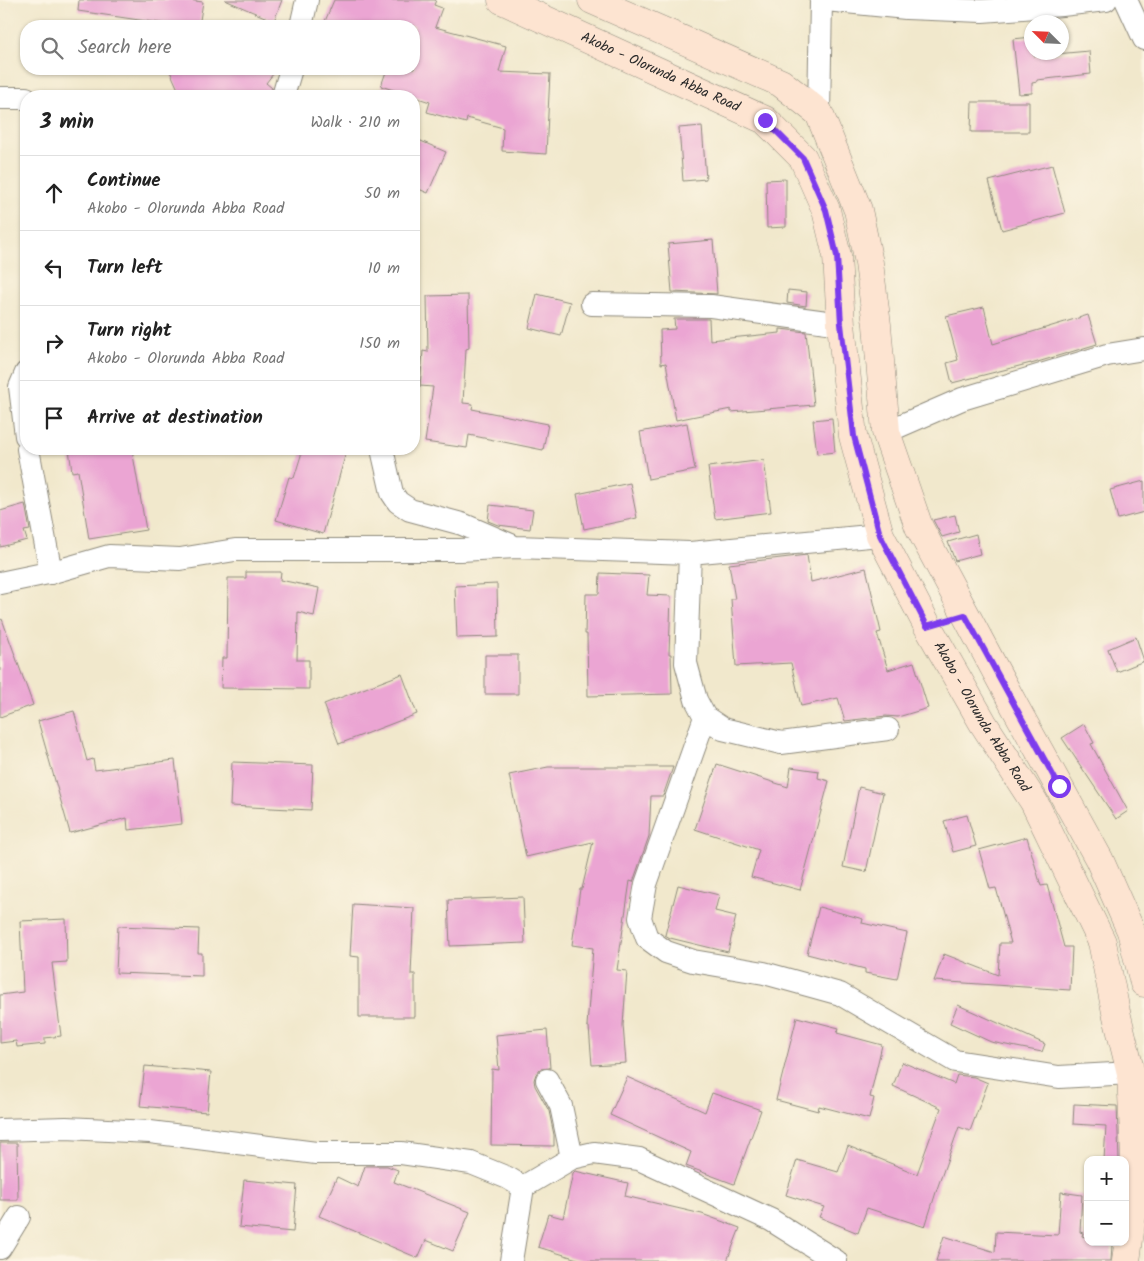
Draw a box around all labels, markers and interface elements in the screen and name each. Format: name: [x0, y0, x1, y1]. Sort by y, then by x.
north arrow: [1024, 15, 1069, 60]
search box: [20, 20, 420, 75]
street label: Akobo - Olorunda Abba Road: [577, 26, 744, 119]
text: Search here: [78, 33, 172, 63]
icon: search: [38, 34, 66, 62]
text: 3 min: [40, 106, 94, 139]
route end: [754, 109, 777, 132]
text: Walk · 210 m: [310, 110, 400, 135]
text: Continue: [87, 166, 160, 196]
icon: ahead: [40, 179, 68, 207]
text: 50 m: [364, 181, 400, 206]
text: Akobo - Olorunda Abba Road: [87, 196, 284, 221]
text: Turn left: [87, 253, 162, 283]
icon: left: [40, 254, 68, 282]
text: 10 m: [368, 256, 400, 281]
text: Turn right: [87, 316, 172, 346]
icon: right: [40, 329, 68, 357]
text: 150 m: [359, 331, 400, 356]
text: Akobo - Olorunda Abba Road: [87, 346, 284, 371]
text: Arrive at destination: [87, 403, 263, 433]
icon: arrive: [40, 404, 68, 432]
street label: Akobo - Olorunda Abba Road: [928, 638, 1037, 798]
route start: [1048, 775, 1071, 798]
map controls: [1084, 1156, 1129, 1246]
button: +: [1084, 1156, 1129, 1201]
button: −: [1084, 1201, 1129, 1246]

